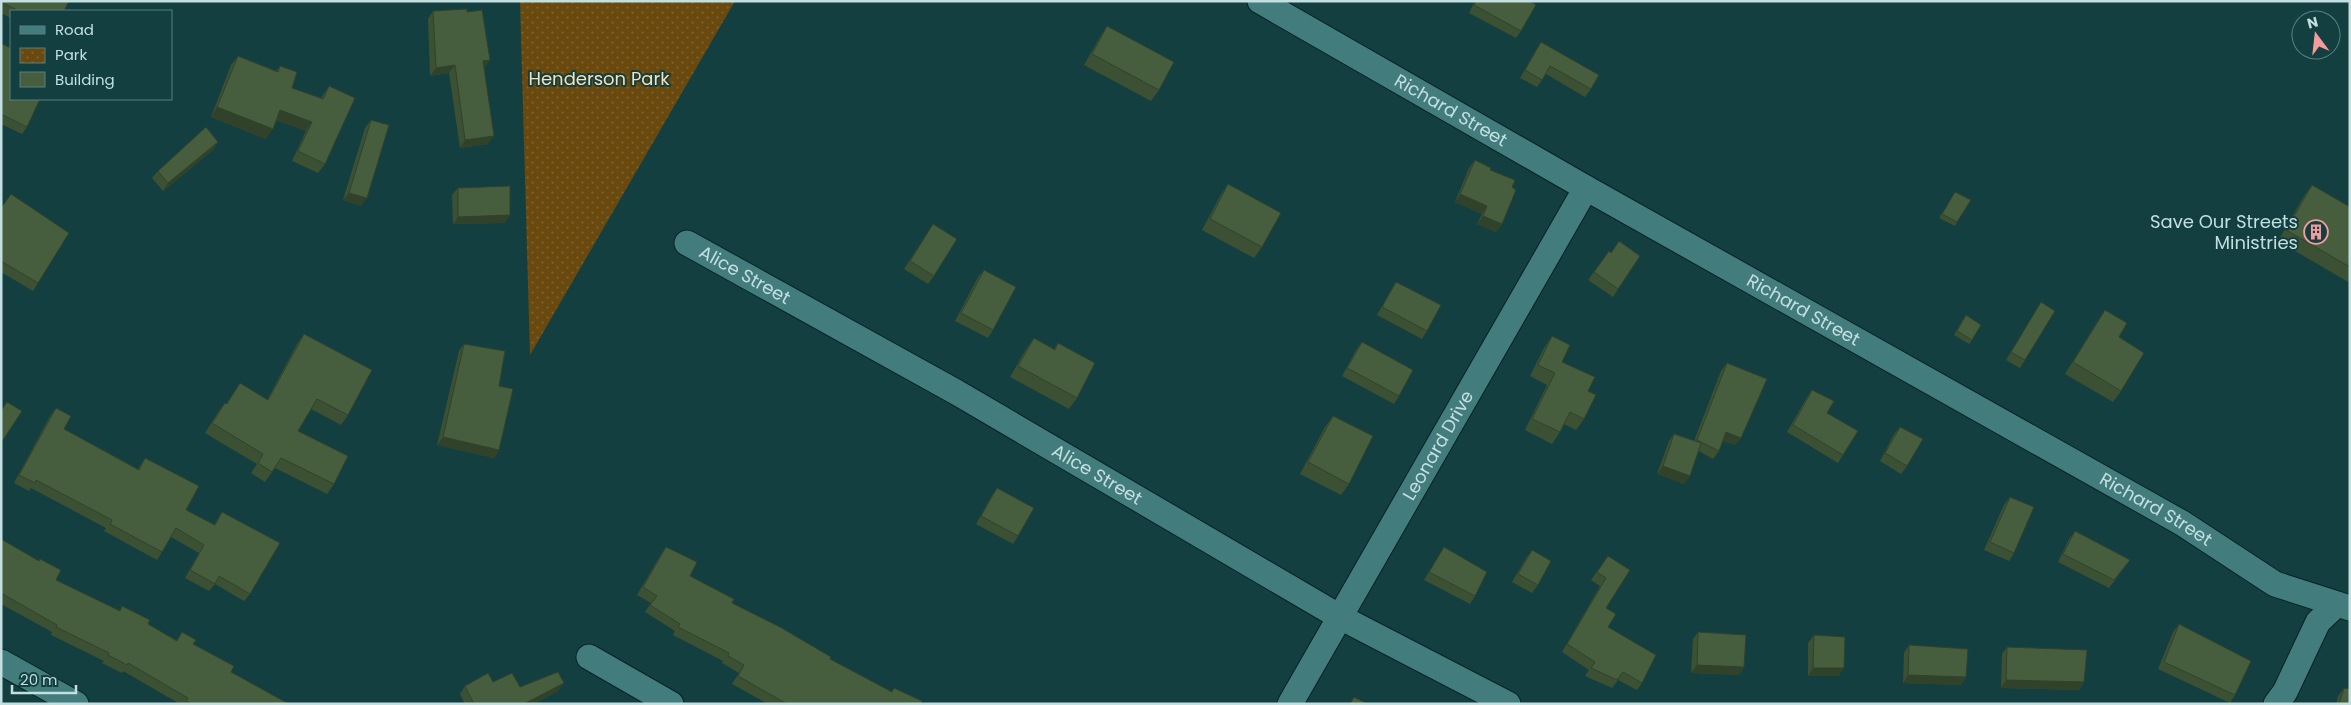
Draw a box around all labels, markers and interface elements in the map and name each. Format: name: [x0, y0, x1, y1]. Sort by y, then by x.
legend: [10, 10, 172, 100]
north arrow: [2291, 10, 2341, 60]
text: N: [2305, 11, 2320, 33]
text: Road: [55, 19, 94, 40]
text: Park: [55, 44, 87, 65]
park label: Henderson Park: [529, 66, 670, 91]
street label: Richard Street: [1390, 68, 1512, 152]
text: Building: [55, 69, 115, 90]
place label: Save Our Streets Ministries: [2150, 209, 2298, 255]
building icon: Save Our Streets Ministries: [2303, 219, 2329, 245]
street label: Alice Street: [695, 239, 795, 310]
street label: Richard Street: [1742, 268, 1865, 352]
street label: Leonard Drive: [1396, 386, 1479, 505]
street label: Alice Street: [1048, 438, 1147, 510]
street label: Richard Street: [2095, 466, 2217, 552]
scale bar: [12, 662, 76, 694]
text: 20 m: [20, 669, 58, 690]

